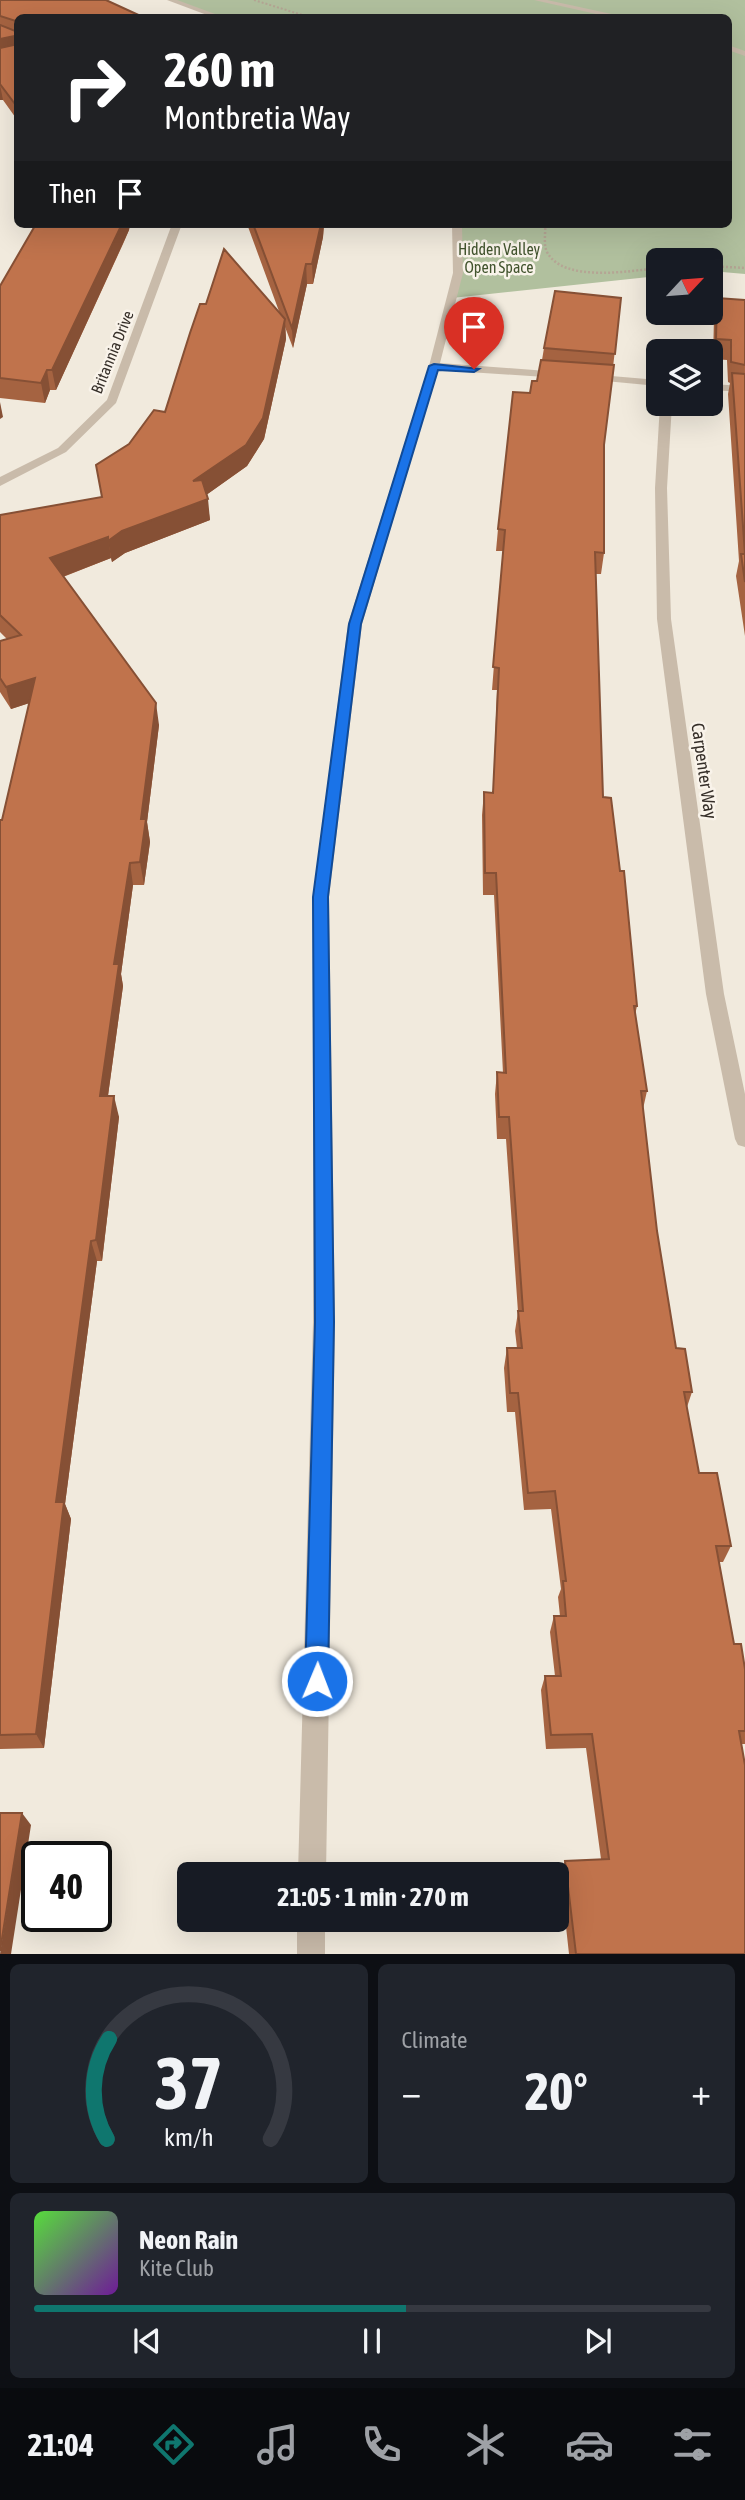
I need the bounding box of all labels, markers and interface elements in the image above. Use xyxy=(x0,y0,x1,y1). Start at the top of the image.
text: 260 m xyxy=(164,41,275,97)
icon: right xyxy=(49,42,140,133)
text: Montbretia Way xyxy=(164,99,351,136)
icon: arrive xyxy=(111,175,149,213)
text: Then xyxy=(49,179,97,209)
park label: Hidden Valley Open Space xyxy=(458,240,540,277)
north arrow xyxy=(646,248,723,326)
map controls xyxy=(646,248,723,416)
pin xyxy=(444,297,504,369)
street label: Britannia Drive xyxy=(87,308,137,396)
icon: arrive xyxy=(455,308,493,346)
button: layers xyxy=(646,339,723,416)
street label: Carpenter Way xyxy=(687,722,722,820)
position arrow xyxy=(280,1644,354,1718)
speed limit sign: 40 xyxy=(21,1841,112,1932)
text: 21:05 · 1 min · 270 m xyxy=(277,1882,469,1912)
text: Climate xyxy=(402,2027,467,2053)
text: 37 xyxy=(155,2042,223,2125)
text: 20° xyxy=(525,2061,588,2121)
text: − xyxy=(402,2070,421,2113)
text: + xyxy=(691,2070,711,2113)
text: km/h xyxy=(164,2123,214,2151)
text: Neon Rain xyxy=(139,2225,238,2255)
text: Kite Club xyxy=(139,2255,214,2281)
icon: previous xyxy=(128,2322,166,2360)
icon: pause xyxy=(353,2322,391,2360)
icon: next xyxy=(579,2322,617,2360)
icon: directions xyxy=(149,2420,198,2469)
icon: music xyxy=(253,2420,302,2469)
icon: phone xyxy=(357,2420,406,2469)
icon: climate xyxy=(461,2420,510,2469)
icon: car xyxy=(565,2420,614,2469)
icon: filters xyxy=(668,2420,717,2469)
text: 21:04 xyxy=(27,2426,94,2463)

